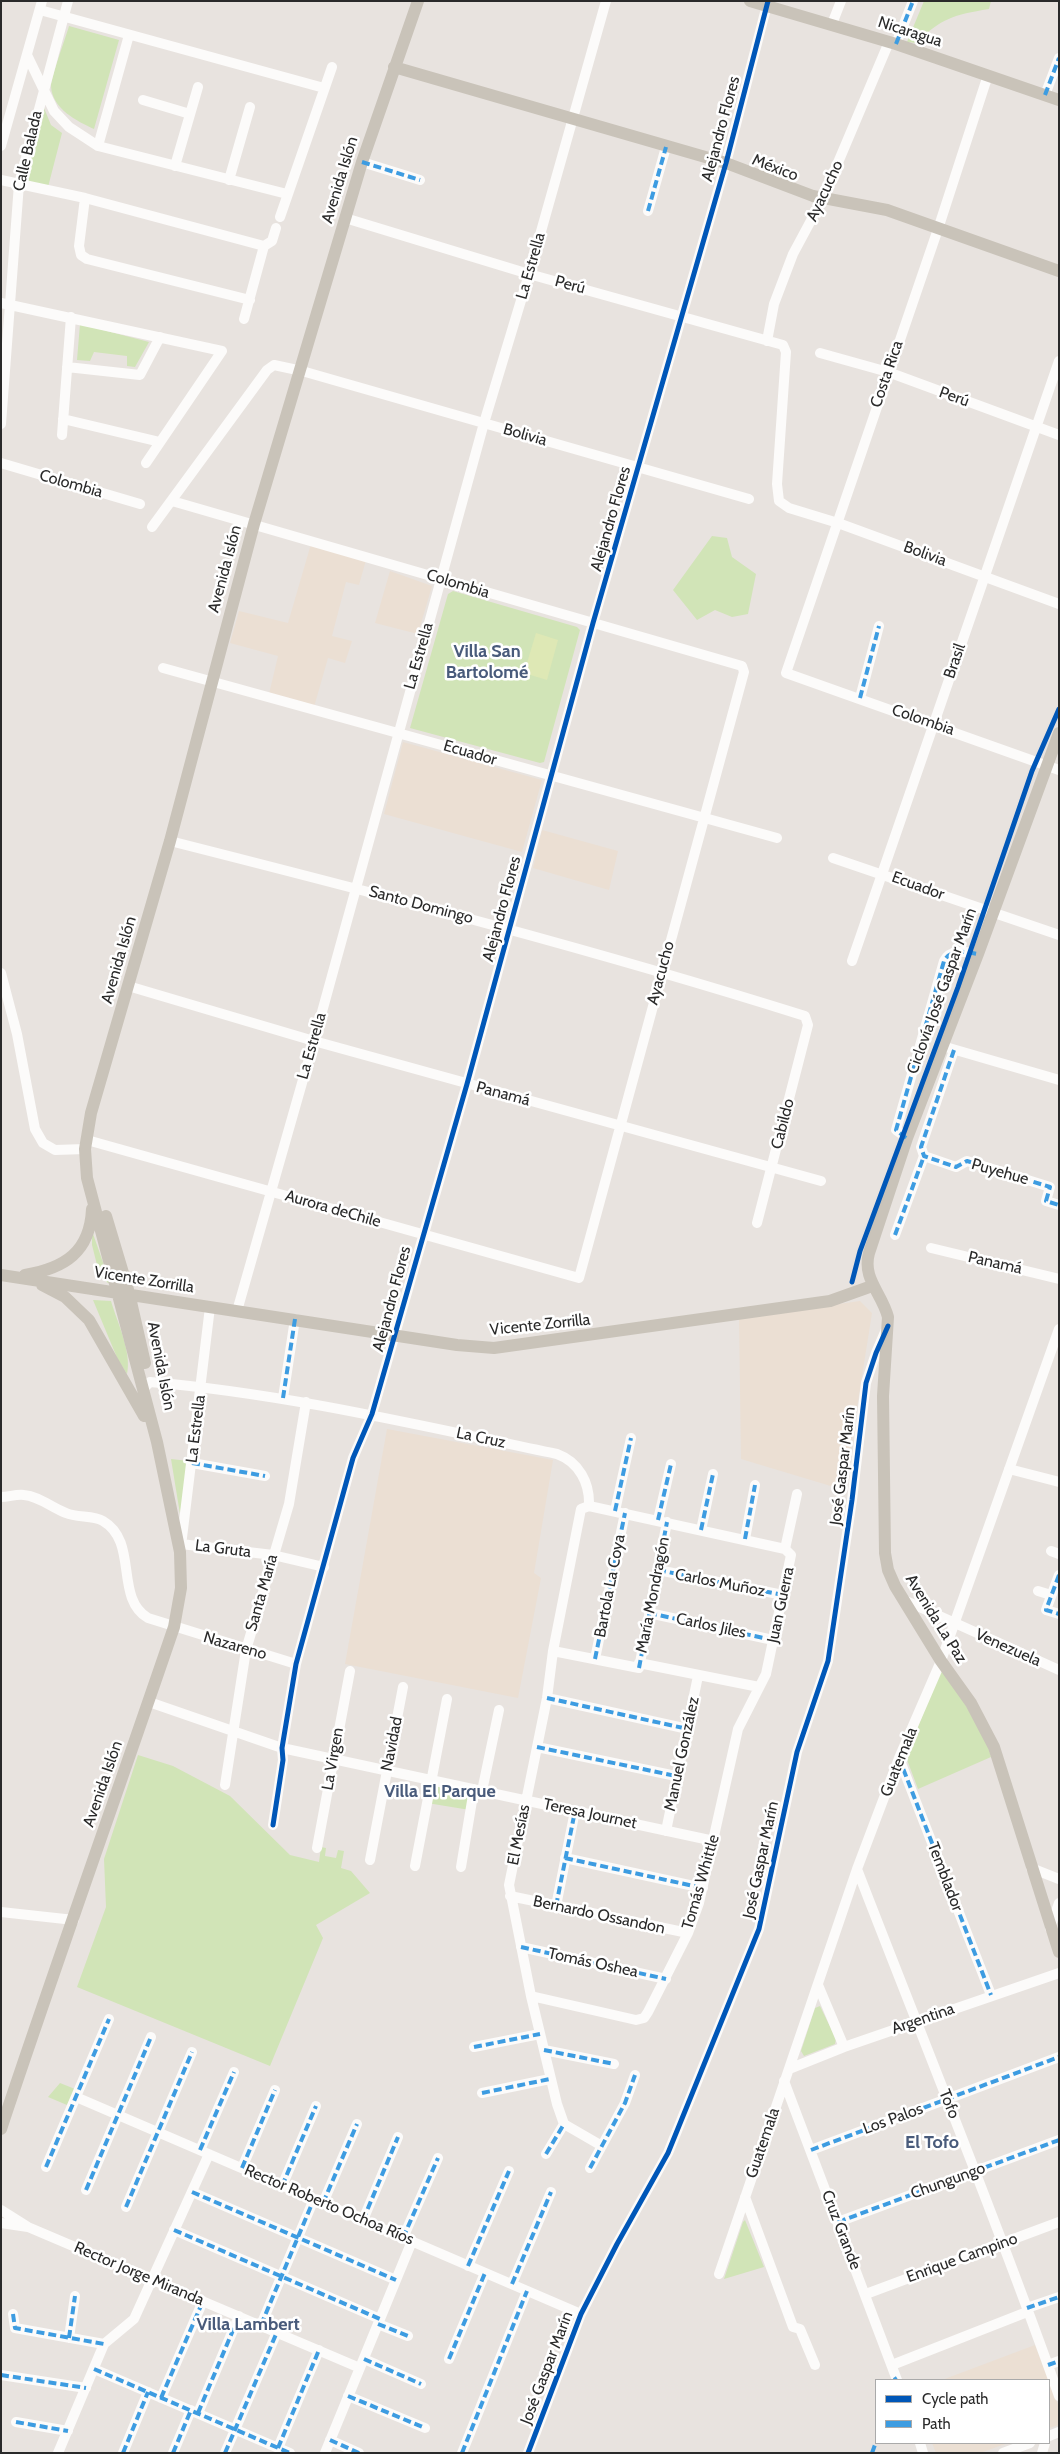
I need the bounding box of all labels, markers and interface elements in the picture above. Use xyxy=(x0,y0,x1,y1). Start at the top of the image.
street label: Nicaragua xyxy=(876,13,944,51)
street label: Alejandro Flores xyxy=(698,74,744,184)
street label: Calle Balada xyxy=(9,109,47,193)
street label: Avenida Islón xyxy=(318,134,362,226)
street label: México xyxy=(749,150,801,186)
street label: Ayacucho xyxy=(803,157,847,225)
street label: La Estrella xyxy=(512,230,550,302)
street label: Perú xyxy=(553,272,587,298)
street label: Costa Rica xyxy=(867,338,907,410)
street label: Perú xyxy=(936,383,972,411)
street label: Bolivia xyxy=(501,420,549,450)
street label: Alejandro Flores xyxy=(587,464,635,574)
street label: Colombia xyxy=(37,466,105,502)
street label: Avenida Islón xyxy=(204,523,246,615)
street label: Bolivia xyxy=(901,537,949,571)
street label: Colombia xyxy=(424,565,492,603)
street label: La Estrella xyxy=(400,620,438,692)
district label: Villa San Bartolomé xyxy=(446,641,528,684)
street label: Brasil xyxy=(940,641,970,681)
street label: Colombia xyxy=(889,700,957,740)
street label: Ecuador xyxy=(441,736,499,770)
street label: Alejandro Flores xyxy=(479,854,525,964)
street label: Ecuador xyxy=(889,868,947,904)
street label: Santo Domingo xyxy=(367,882,475,928)
street label: Ciclovía José Gaspar Marín xyxy=(903,905,981,1077)
street label: Avenida Islón xyxy=(97,914,141,1006)
street label: Ayacucho xyxy=(643,939,679,1007)
street label: La Estrella xyxy=(293,1010,331,1082)
street label: Panamá xyxy=(474,1078,532,1110)
street label: Cabildo xyxy=(767,1097,799,1151)
street label: Puyehue xyxy=(969,1155,1031,1189)
street label: Aurora deChile xyxy=(283,1186,383,1232)
street label: Alejandro Flores xyxy=(369,1244,415,1354)
street label: Panamá xyxy=(966,1247,1024,1279)
street label: Vicente Zorrilla xyxy=(93,1263,195,1297)
street label: Vicente Zorrilla xyxy=(489,1310,591,1340)
street label: Avenida Islón xyxy=(143,1320,179,1412)
street label: La Estrella xyxy=(182,1394,210,1464)
street label: José Gaspar Marín xyxy=(826,1406,860,1526)
street label: La Cruz xyxy=(455,1423,507,1453)
street label: Bartola La Coya xyxy=(591,1533,629,1639)
street label: María Mondragón xyxy=(632,1535,674,1655)
street label: La Gruta xyxy=(194,1536,252,1562)
street label: Santa María xyxy=(242,1552,282,1634)
street label: Carlos Muñoz xyxy=(673,1565,767,1601)
street label: Juan Guerra xyxy=(764,1565,798,1645)
street label: Avenida La Paz xyxy=(901,1571,971,1667)
street label: Carlos Jiles xyxy=(674,1609,748,1643)
street label: Venezuela xyxy=(972,1625,1044,1671)
street label: Nazareno xyxy=(201,1628,269,1664)
street label: Manuel González xyxy=(660,1695,704,1813)
street label: Navidad xyxy=(377,1715,407,1773)
street label: Guatemala xyxy=(876,1724,922,1800)
street label: La Virgen xyxy=(318,1726,348,1792)
street label: Avenida Islón xyxy=(79,1738,127,1830)
district label: Villa El Parque xyxy=(384,1781,496,1803)
street label: Teresa Journet xyxy=(542,1795,638,1833)
street label: José Gaspar Marín xyxy=(739,1800,783,1920)
street label: El Mesías xyxy=(504,1803,534,1867)
street label: Tomás Whittle xyxy=(678,1832,724,1932)
street label: Temblador xyxy=(923,1840,967,1914)
street label: Bernardo Ossandon xyxy=(531,1892,667,1938)
street label: Tomás Oshea xyxy=(546,1944,640,1982)
street label: Argentina xyxy=(889,1999,957,2039)
street label: Tofo xyxy=(934,2087,964,2121)
street label: Los Palos xyxy=(860,2099,926,2139)
street label: Guatemala xyxy=(742,2105,784,2181)
district label: El Tofo xyxy=(905,2132,959,2154)
street label: Chungungo xyxy=(908,2159,988,2203)
street label: Rector Roberto Ochoa Ríos xyxy=(241,2161,417,2249)
street label: Cruz Grande xyxy=(817,2188,865,2272)
street label: Enrique Campino xyxy=(904,2229,1020,2287)
street label: Rector Jorge Miranda xyxy=(71,2238,207,2310)
street label: José Gaspar Marín xyxy=(517,2309,577,2427)
district label: Villa Lambert xyxy=(196,2314,300,2336)
legend xyxy=(875,2379,1050,2444)
text: Cycle path xyxy=(922,2390,988,2408)
text: Path xyxy=(922,2415,951,2433)

